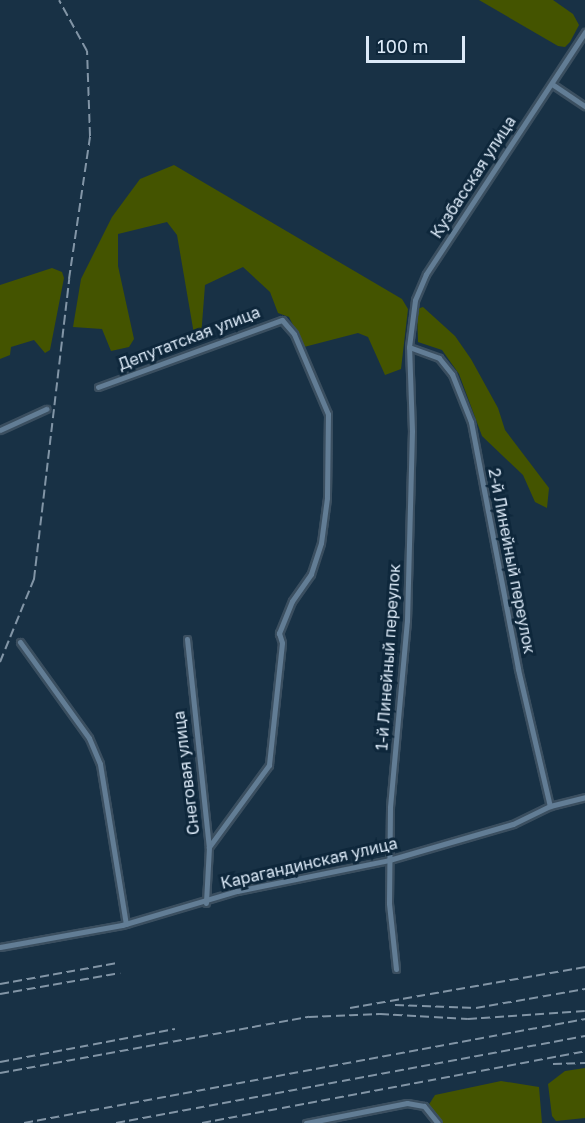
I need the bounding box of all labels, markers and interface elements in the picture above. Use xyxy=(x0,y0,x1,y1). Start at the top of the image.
scale bar xyxy=(369,24,468,62)
text: 100 m xyxy=(377,35,428,57)
street label: Кузбасская улица xyxy=(426,112,520,242)
street label: Депутатская улица xyxy=(115,302,263,374)
street label: 2-й Линейный переулок xyxy=(485,467,539,655)
street label: 1-й Линейный переулок xyxy=(372,563,404,751)
street label: Снеговая улица xyxy=(169,710,203,836)
street label: Карагандинская улица xyxy=(219,833,399,893)

